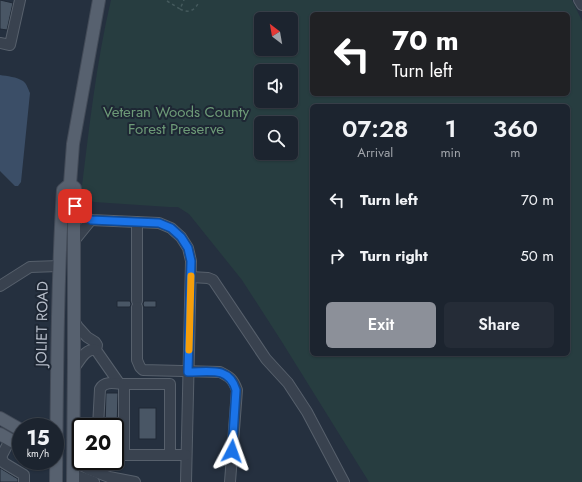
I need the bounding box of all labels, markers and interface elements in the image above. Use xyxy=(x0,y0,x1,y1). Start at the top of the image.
north arrow xyxy=(254,12,298,56)
map controls xyxy=(254,12,298,160)
text: 70 m xyxy=(392,20,459,61)
icon: left xyxy=(326,28,378,80)
text: Turn left xyxy=(392,58,452,84)
button: sound xyxy=(254,64,298,108)
park label: Veteran Woods County Forest Preserve xyxy=(103,101,249,140)
text: 07:28 xyxy=(342,111,408,146)
text: 1 xyxy=(445,111,457,146)
text: 360 xyxy=(493,111,538,146)
button: search xyxy=(254,116,298,160)
text: Arrival xyxy=(357,143,393,162)
text: min xyxy=(440,143,461,162)
text: m xyxy=(510,143,520,162)
pin xyxy=(58,189,92,223)
icon: left xyxy=(326,189,348,211)
text: Turn left xyxy=(360,189,418,211)
text: 70 m xyxy=(521,189,554,211)
icon: arrive xyxy=(64,195,86,217)
icon: right xyxy=(326,245,348,267)
text: Turn right xyxy=(360,245,428,267)
text: 50 m xyxy=(520,245,554,267)
street label: JOLIET ROAD xyxy=(30,281,54,369)
button: Exit xyxy=(326,302,436,348)
button: Share xyxy=(444,302,554,348)
speed limit sign: 20 xyxy=(72,418,124,470)
text: 15 xyxy=(26,424,50,453)
position arrow xyxy=(211,430,253,472)
text: km/h xyxy=(27,446,49,461)

